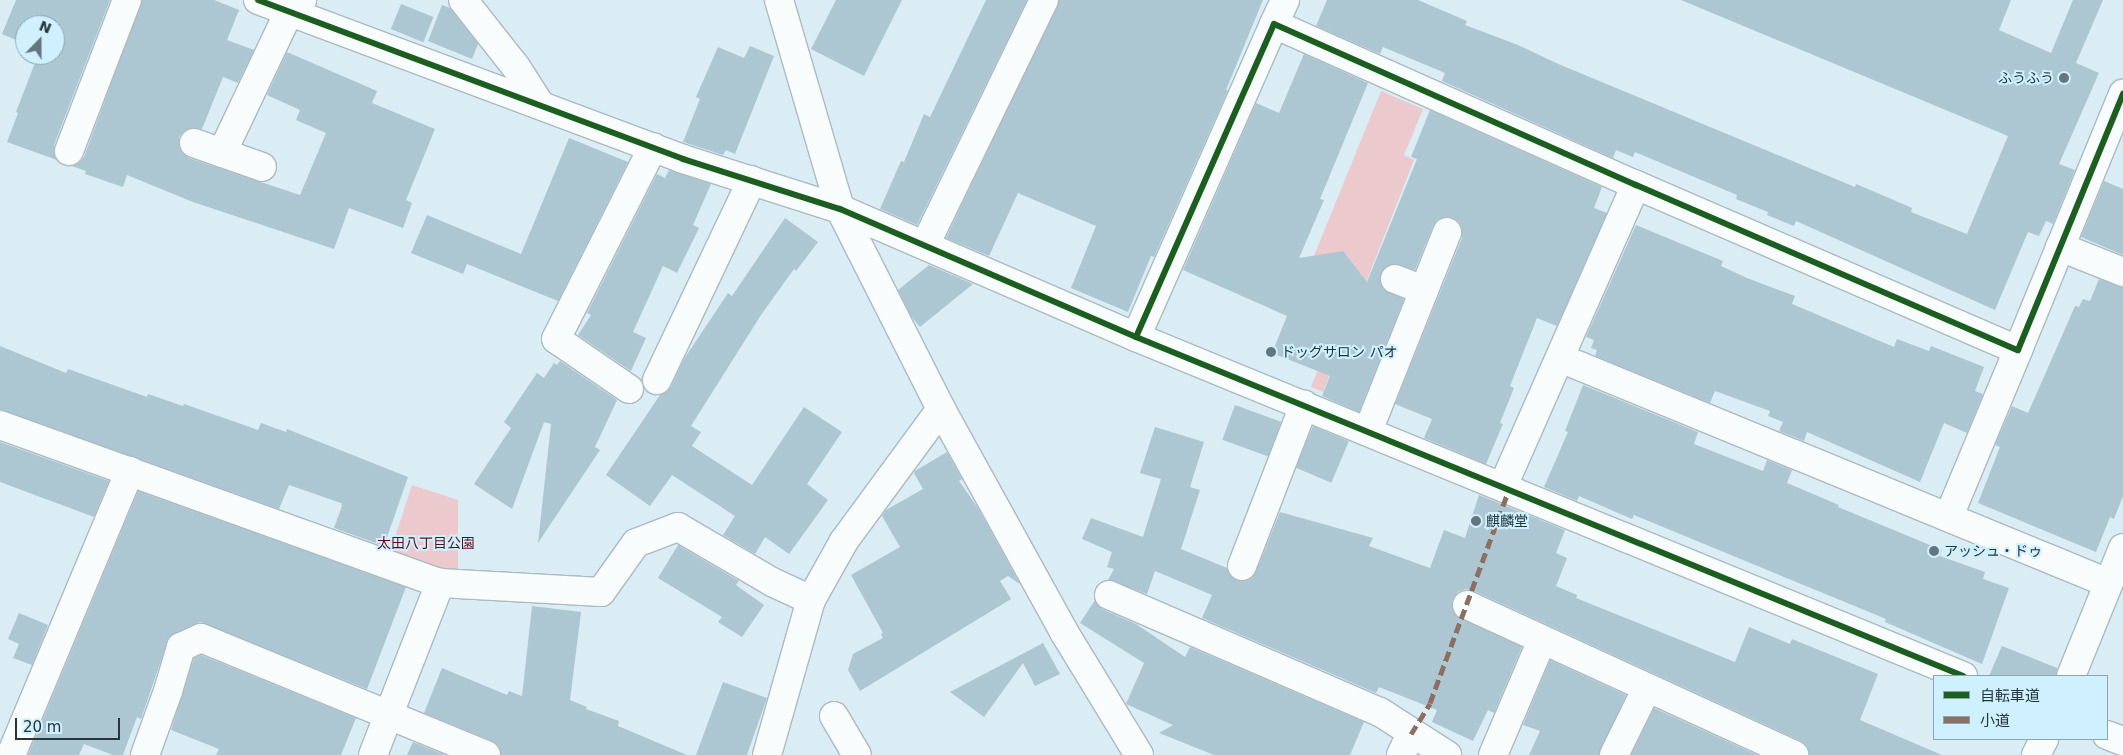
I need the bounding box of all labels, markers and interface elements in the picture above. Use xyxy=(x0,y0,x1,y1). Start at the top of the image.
north arrow xyxy=(15,15,65,65)
text: N xyxy=(37,17,54,37)
place label: ふうふう xyxy=(1998,70,2054,86)
marker: ふうふう xyxy=(2058,72,2070,84)
place label: ドッグサロン パオ xyxy=(1281,344,1397,360)
marker: ドッグサロン パオ xyxy=(1265,346,1277,358)
place label: 麒麟堂 xyxy=(1486,513,1528,529)
marker: 麒麟堂 xyxy=(1470,515,1482,527)
park label: 太田八丁目公園 xyxy=(377,535,475,551)
place label: アッシュ・ドゥ xyxy=(1944,543,2042,559)
marker: アッシュ・ドゥ xyxy=(1928,545,1940,557)
legend xyxy=(1933,675,2108,740)
text: 自転車道 xyxy=(1980,687,2040,705)
scale bar xyxy=(18,708,122,740)
text: 小道 xyxy=(1980,712,2010,730)
text: 20 m xyxy=(23,718,61,736)

